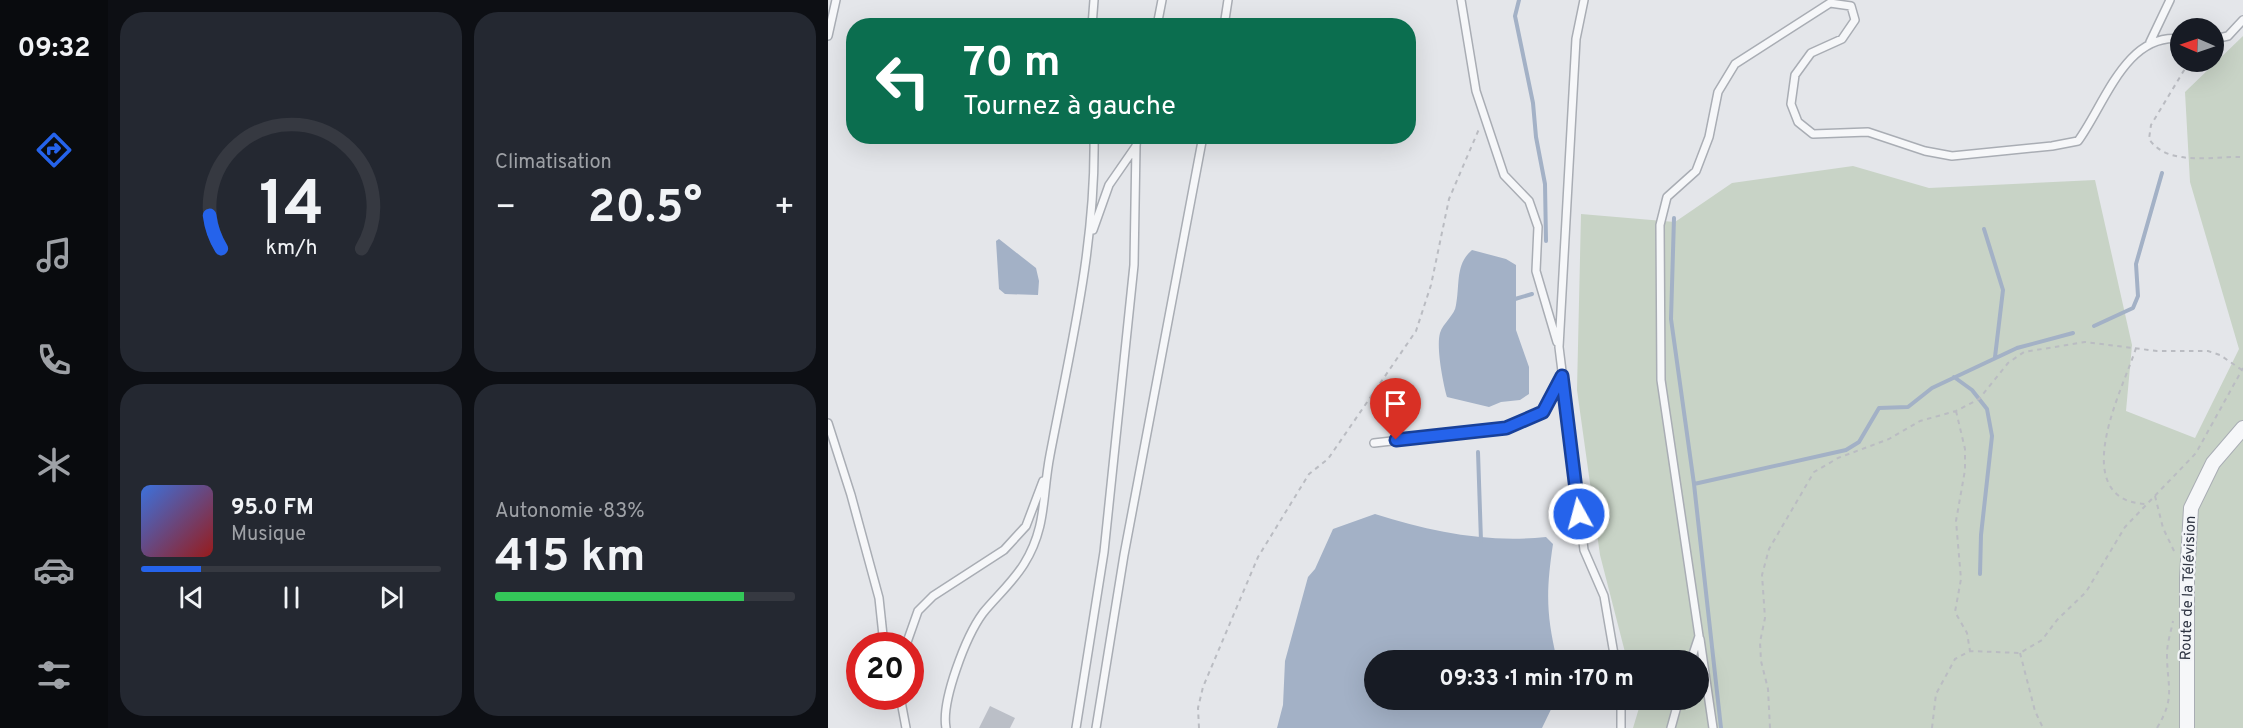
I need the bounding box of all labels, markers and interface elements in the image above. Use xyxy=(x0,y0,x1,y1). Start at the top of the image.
north arrow xyxy=(2170,18,2224,72)
map controls xyxy=(2170,18,2224,72)
text: 09:32 xyxy=(17,32,91,66)
text: 70 m xyxy=(963,38,1061,91)
icon: left xyxy=(864,42,942,120)
text: Tournez à gauche xyxy=(963,90,1176,124)
icon: directions xyxy=(33,129,75,171)
text: Climatisation xyxy=(495,150,612,176)
text: 14 xyxy=(258,168,324,247)
text: 20.5° xyxy=(588,181,702,238)
text: − xyxy=(495,188,516,230)
text: + xyxy=(774,188,795,230)
icon: music xyxy=(33,234,75,276)
text: km/h xyxy=(265,235,317,262)
icon: phone xyxy=(33,339,75,381)
pin xyxy=(1370,378,1421,440)
icon: arrive xyxy=(1379,387,1412,420)
icon: climate xyxy=(33,444,75,486)
position arrow xyxy=(1547,482,1611,546)
text: 95.0 FM xyxy=(231,495,314,522)
text: Autonomie · 83% xyxy=(495,499,645,525)
street label: Route de la Télévision xyxy=(2177,515,2201,661)
text: Musique xyxy=(231,522,306,548)
text: 415 km xyxy=(495,530,645,587)
icon: car xyxy=(33,549,75,591)
icon: previous xyxy=(175,581,208,614)
icon: pause xyxy=(275,581,308,614)
icon: next xyxy=(375,581,408,614)
speed limit sign: 20 xyxy=(846,632,924,710)
icon: filters xyxy=(33,654,75,696)
text: 09:33 · 1 min · 170 m xyxy=(1439,666,1634,693)

